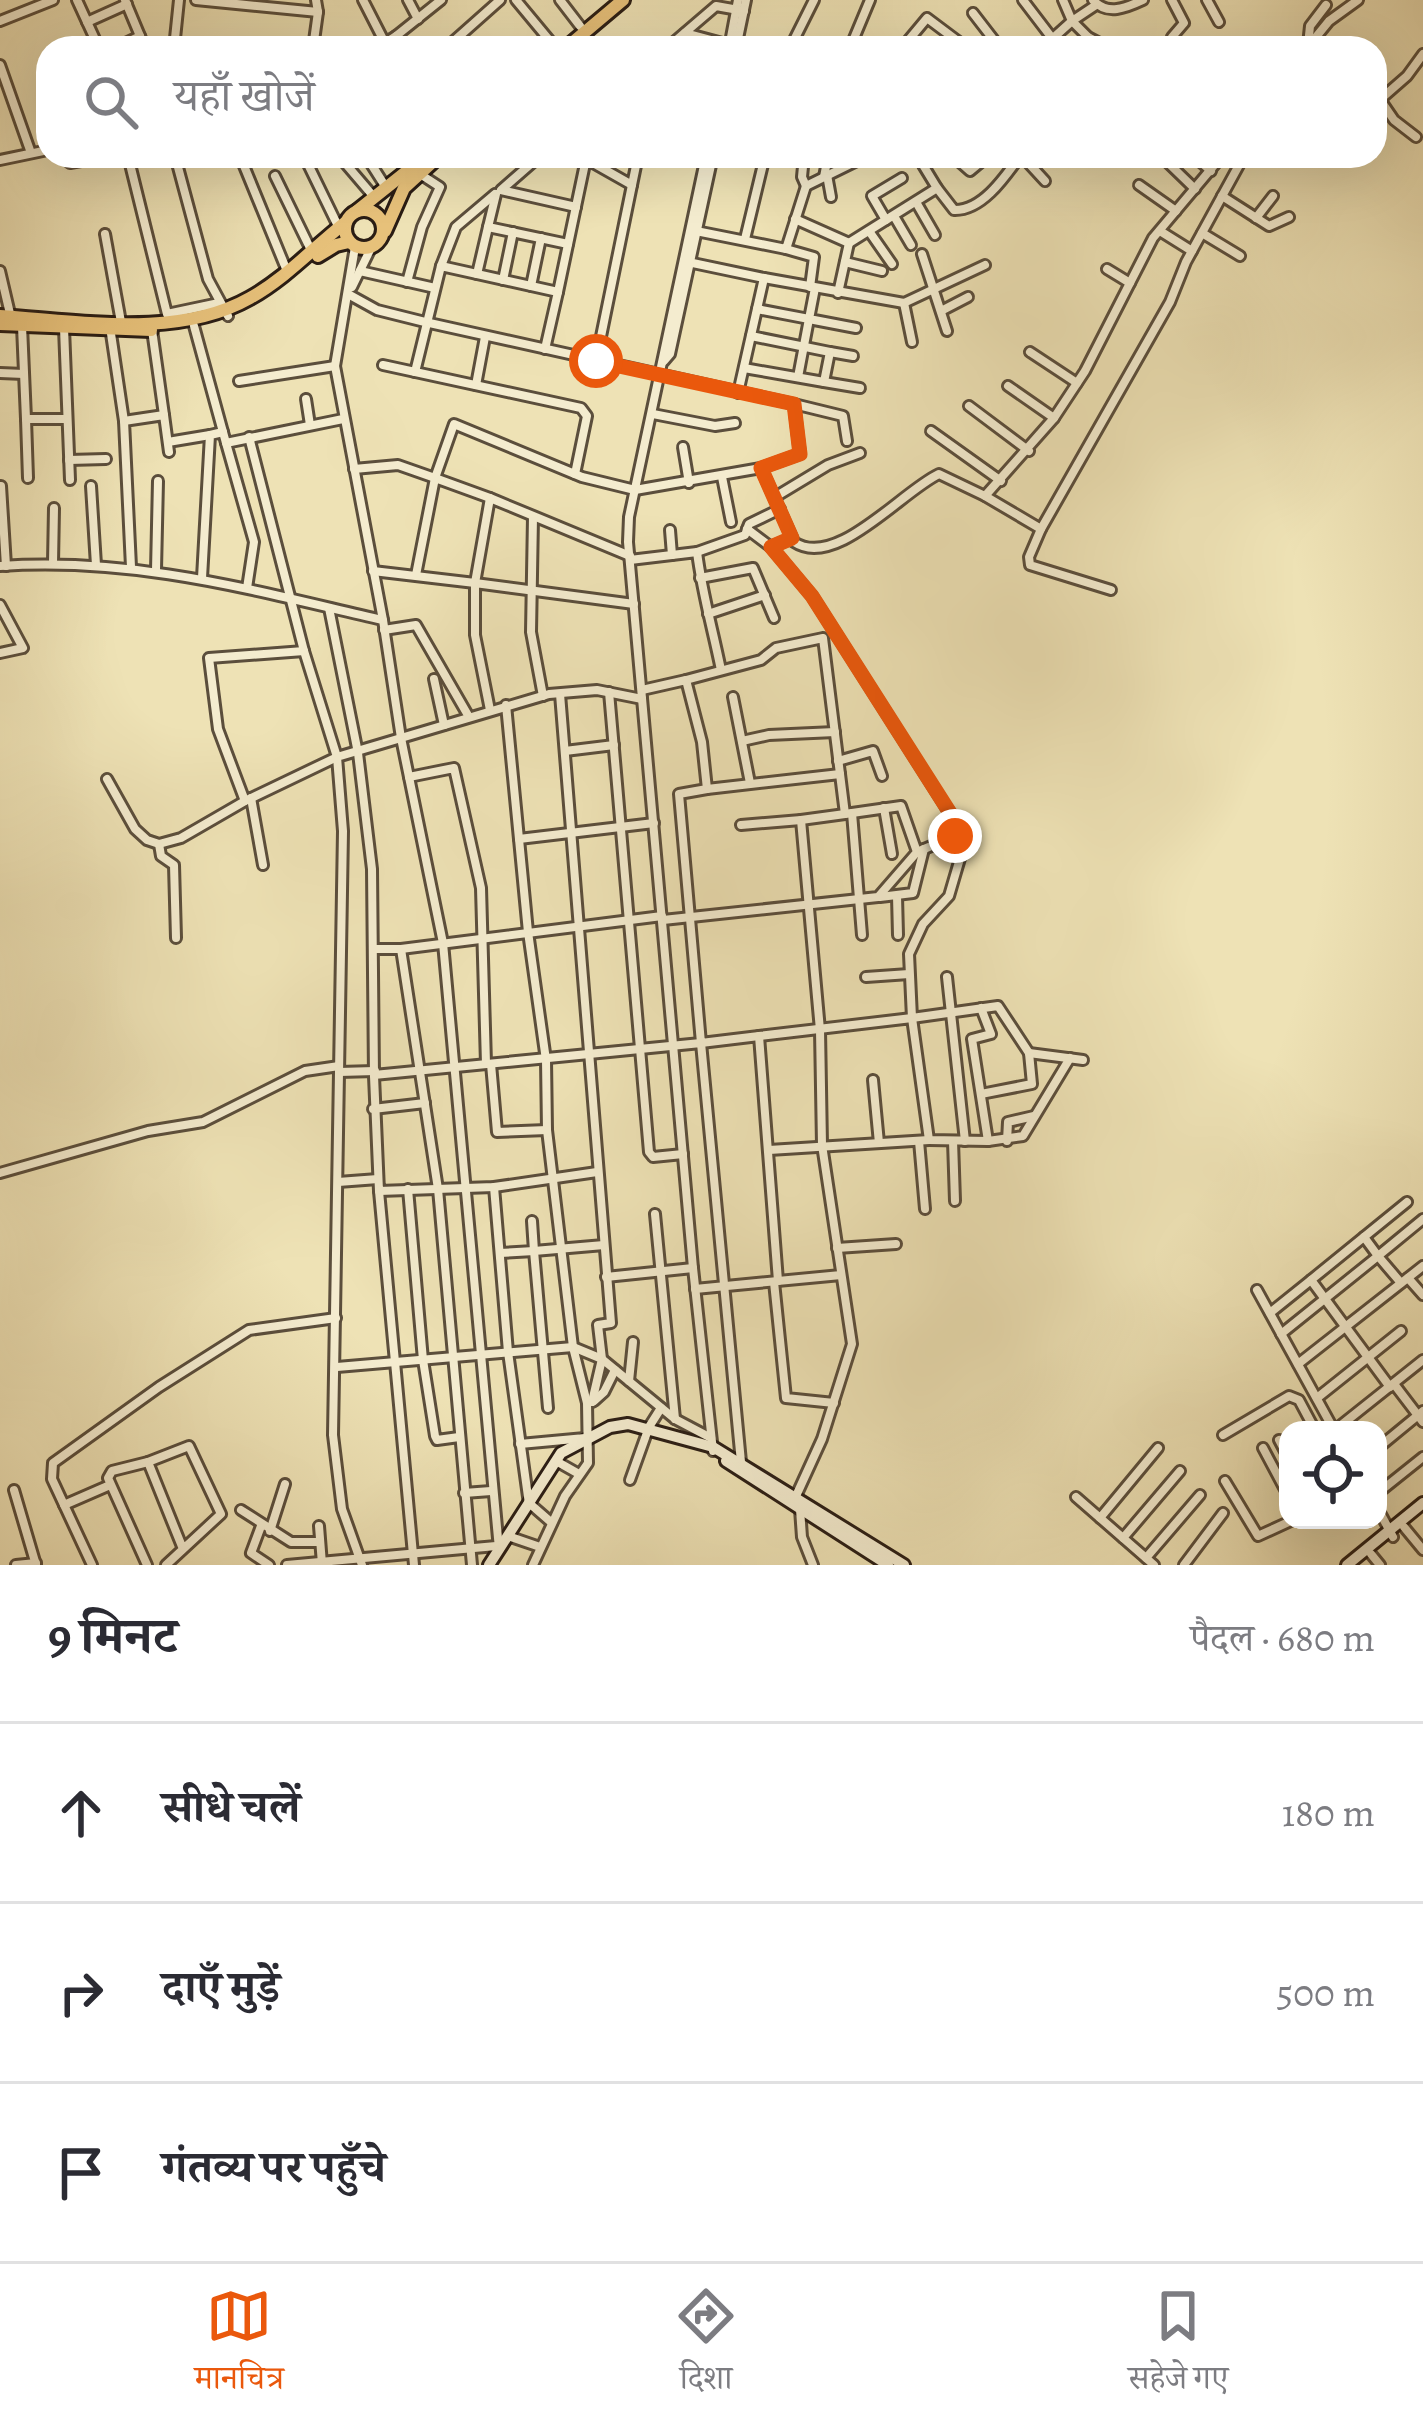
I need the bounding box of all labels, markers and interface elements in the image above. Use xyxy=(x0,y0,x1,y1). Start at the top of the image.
search box xyxy=(36,36,1387,168)
text: यहाँ खोजें xyxy=(174,65,315,127)
icon: search xyxy=(78,69,144,135)
route start xyxy=(569,334,623,388)
route end xyxy=(928,809,982,863)
map controls xyxy=(1279,1421,1387,1529)
button: locate xyxy=(1279,1421,1387,1529)
text: 9 मिनट xyxy=(48,1601,177,1671)
text: पैदल · 680 m xyxy=(1190,1611,1375,1664)
text: सीधे चलें xyxy=(162,1776,300,1838)
icon: ahead xyxy=(48,1780,114,1846)
text: 180 m xyxy=(1282,1786,1375,1839)
text: दाएँ मुड़ें xyxy=(162,1956,280,2018)
icon: right xyxy=(48,1960,114,2026)
text: 500 m xyxy=(1276,1966,1375,2019)
text: गंतव्य पर पहुँचे xyxy=(162,2136,386,2198)
icon: arrive xyxy=(48,2140,114,2206)
tab: मानचित्र xyxy=(195,2283,284,2410)
tab: दिशा xyxy=(673,2283,739,2410)
tab: सहेजे गए xyxy=(1128,2283,1228,2410)

